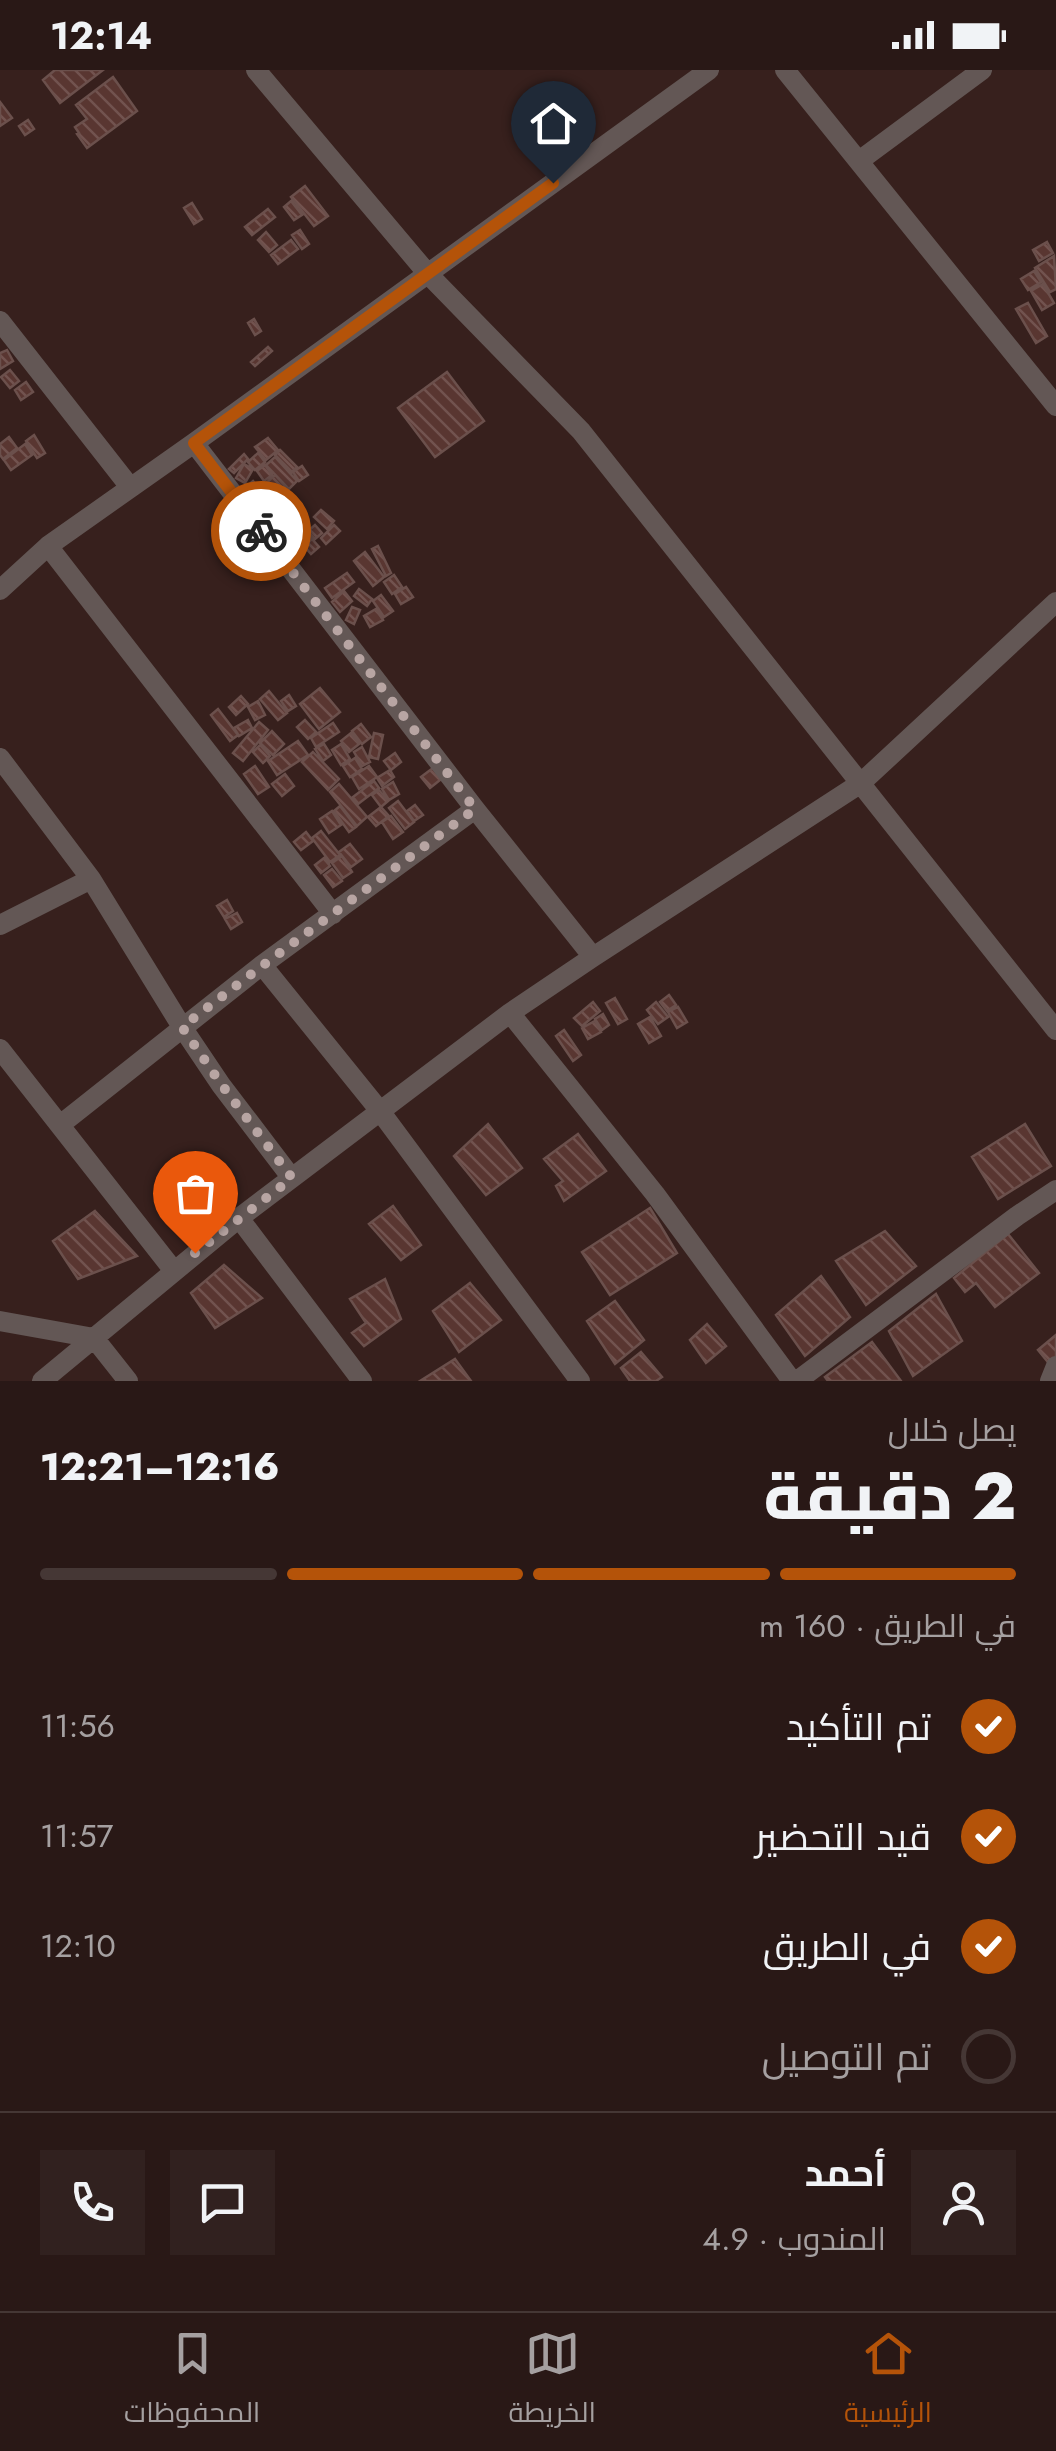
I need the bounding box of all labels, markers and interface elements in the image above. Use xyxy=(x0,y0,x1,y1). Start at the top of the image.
text: 12:14 xyxy=(50,8,152,63)
pin xyxy=(511,81,596,184)
icon: home xyxy=(526,96,581,151)
courier xyxy=(211,481,311,581)
icon: bike xyxy=(234,504,289,559)
pin xyxy=(153,1151,238,1254)
icon: bag xyxy=(168,1166,223,1221)
text: يصل خلال xyxy=(888,1407,1016,1453)
text: 12:16–12:21 xyxy=(40,1439,280,1494)
text: 2 دقيقة xyxy=(763,1449,1016,1543)
text: في الطريق · 160 m xyxy=(759,1603,1016,1649)
text: تم التأكيد xyxy=(786,1699,931,1754)
icon: check xyxy=(961,1699,1016,1754)
text: 11:56 xyxy=(40,1703,115,1749)
text: قيد التحضير xyxy=(755,1809,931,1864)
icon: check xyxy=(961,1809,1016,1864)
text: 11:57 xyxy=(40,1813,113,1859)
text: في الطريق xyxy=(763,1919,931,1974)
icon: check xyxy=(961,1919,1016,1974)
text: 12:10 xyxy=(40,1923,116,1969)
text: تم التوصيل xyxy=(762,2029,931,2084)
text: أحمد xyxy=(805,2145,886,2200)
button: phone xyxy=(40,2150,145,2255)
button: chat xyxy=(170,2150,275,2255)
button: person xyxy=(911,2150,1016,2255)
text: المندوب · 4.9 xyxy=(702,2216,886,2262)
tab: المحفوظات xyxy=(124,2326,260,2438)
tab: الخريطة xyxy=(509,2326,596,2438)
tab: الرئيسية xyxy=(844,2326,932,2438)

